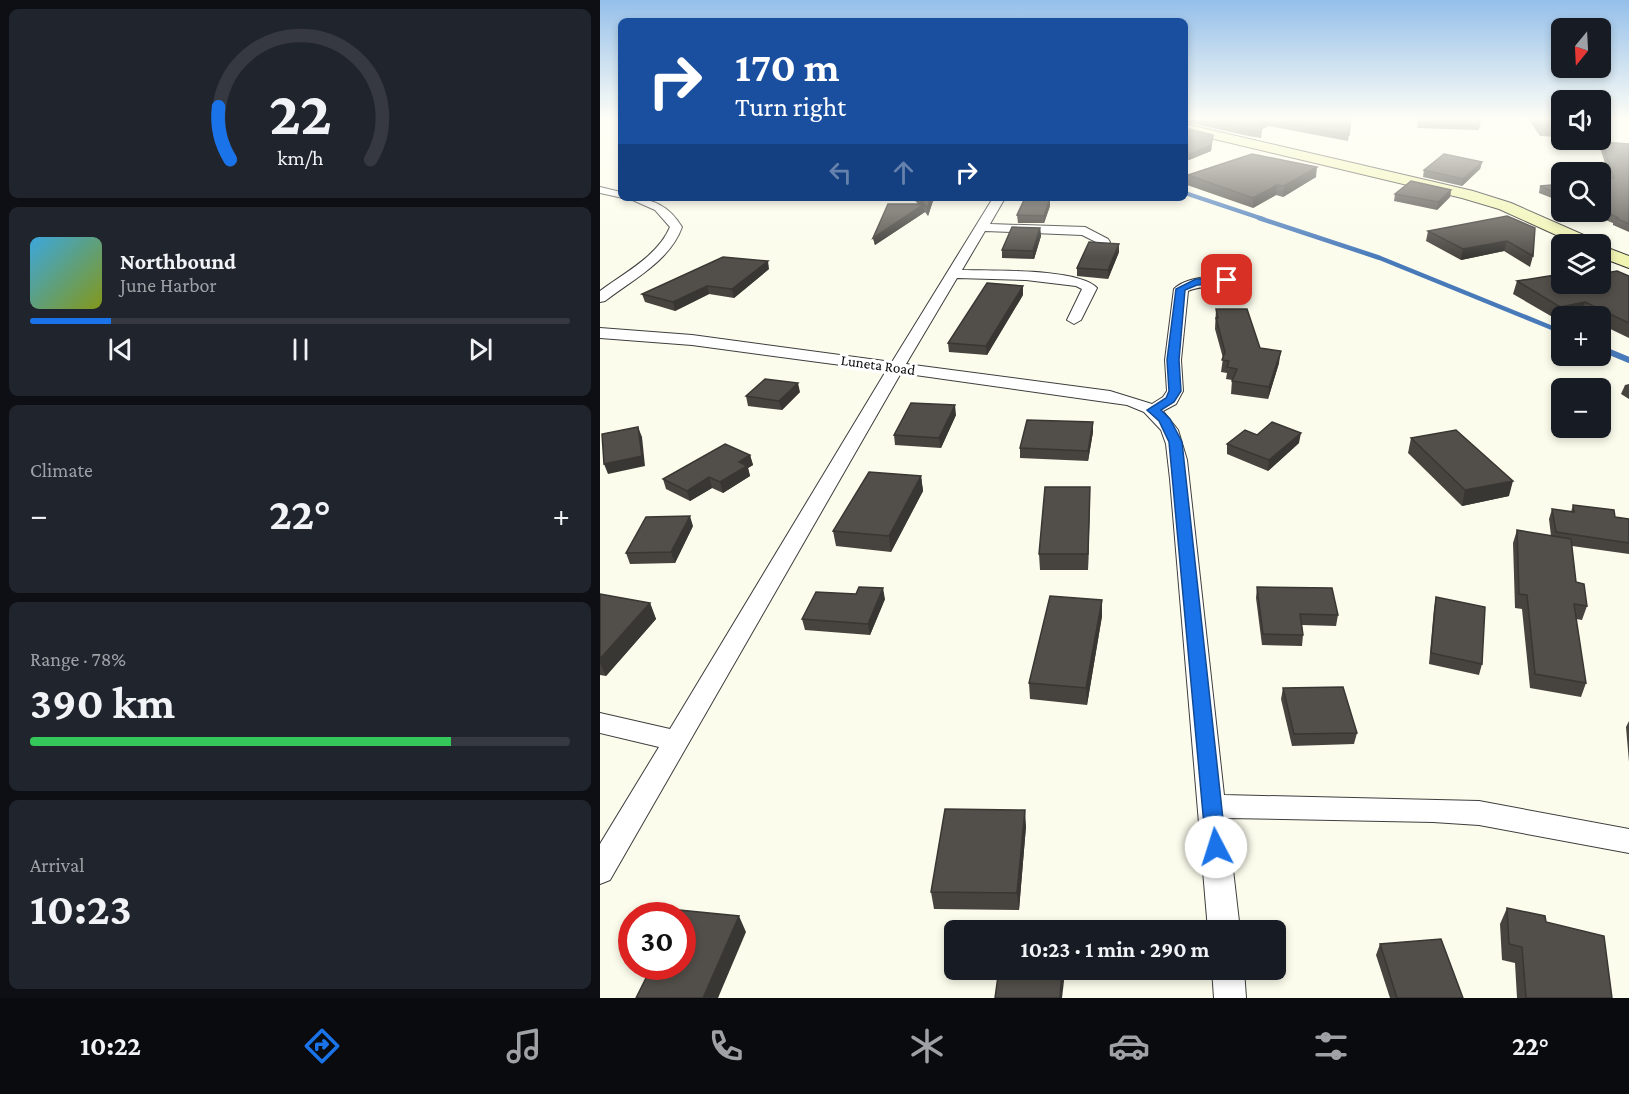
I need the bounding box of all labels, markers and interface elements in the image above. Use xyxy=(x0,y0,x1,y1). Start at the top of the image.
north arrow xyxy=(1551,18,1611,78)
map controls xyxy=(1551,18,1611,438)
icon: right xyxy=(636,42,714,120)
text: 170 m xyxy=(735,43,840,90)
text: 22 xyxy=(269,79,331,148)
button: sound xyxy=(1551,90,1611,150)
text: Turn right xyxy=(735,92,846,122)
text: km/h xyxy=(277,147,324,171)
icon: left xyxy=(824,156,857,189)
icon: ahead xyxy=(887,156,920,189)
icon: right xyxy=(950,156,983,189)
button: search xyxy=(1551,162,1611,222)
button: layers xyxy=(1551,234,1611,294)
text: Northbound xyxy=(120,249,236,274)
pin xyxy=(1201,254,1252,305)
icon: arrive xyxy=(1210,263,1243,296)
text: June Harbor xyxy=(120,274,217,296)
button: + xyxy=(1551,306,1611,366)
icon: previous xyxy=(104,333,137,366)
icon: pause xyxy=(284,333,317,366)
icon: next xyxy=(464,333,497,366)
street label: Luneta Road xyxy=(840,352,916,378)
button: − xyxy=(1551,378,1611,438)
text: Climate xyxy=(30,459,93,481)
text: 22° xyxy=(269,489,331,539)
text: − xyxy=(30,496,47,533)
text: + xyxy=(553,496,570,533)
text: Range · 78% xyxy=(30,648,126,670)
text: 390 km xyxy=(30,678,175,728)
position arrow xyxy=(1184,815,1248,879)
text: Arrival xyxy=(30,854,84,876)
text: 10:23 xyxy=(30,884,132,934)
speed limit sign: 30 xyxy=(618,902,696,980)
text: 10:23 · 1 min · 290 m xyxy=(1021,937,1209,962)
icon: directions xyxy=(301,1025,343,1067)
icon: music xyxy=(503,1025,545,1067)
icon: phone xyxy=(705,1025,747,1067)
icon: climate xyxy=(906,1025,948,1067)
icon: car xyxy=(1108,1025,1150,1067)
icon: filters xyxy=(1310,1025,1352,1067)
text: 10:22 xyxy=(80,1031,141,1061)
text: 22° xyxy=(1512,1031,1549,1061)

